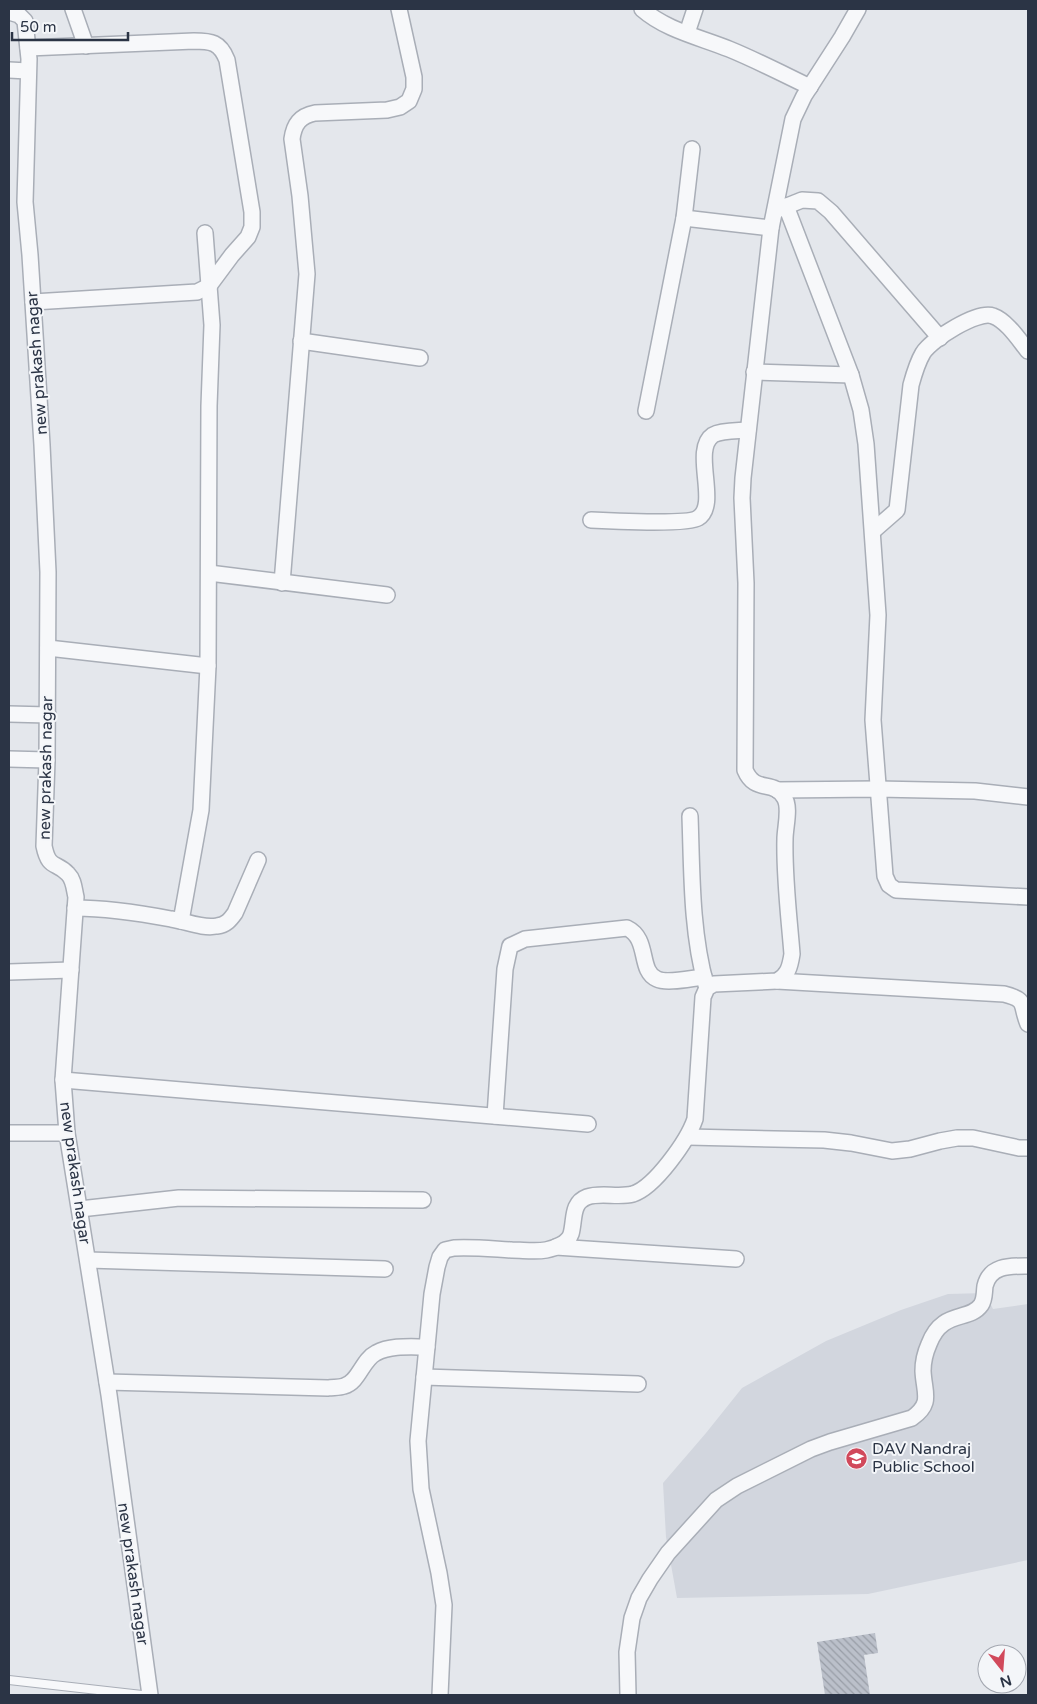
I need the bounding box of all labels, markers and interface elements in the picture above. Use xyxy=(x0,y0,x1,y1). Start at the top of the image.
scale bar xyxy=(12,10,129,42)
text: 50 m xyxy=(20,18,57,36)
street label: new prakash nagar xyxy=(22,290,52,435)
street label: new prakash nagar xyxy=(35,695,57,840)
street label: new prakash nagar xyxy=(55,1100,95,1246)
place label: DAV Nandraj Public School xyxy=(872,1439,975,1477)
school or university icon: DAV Nandraj Public School xyxy=(844,1446,868,1470)
street label: new prakash nagar xyxy=(113,1501,153,1647)
north arrow xyxy=(977,1644,1027,1694)
text: N xyxy=(998,1671,1014,1691)

